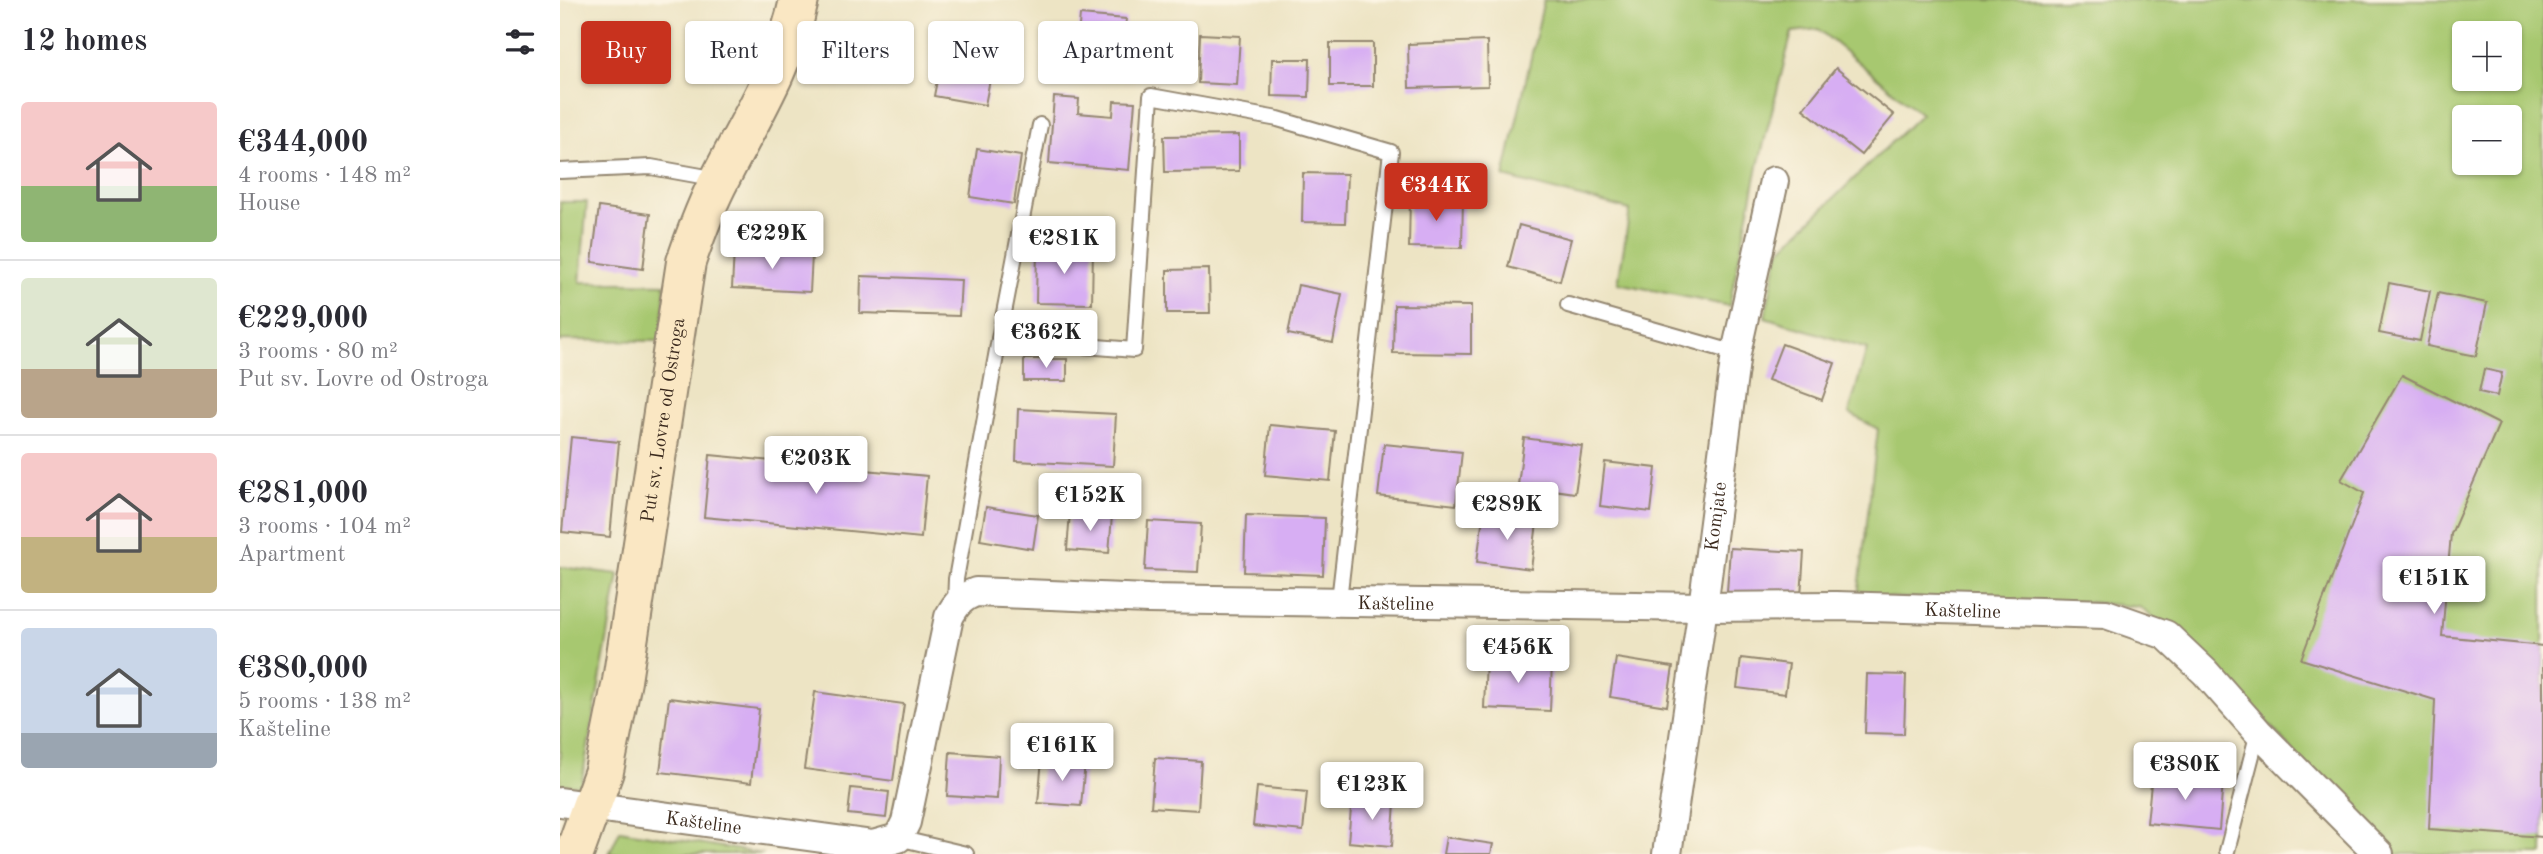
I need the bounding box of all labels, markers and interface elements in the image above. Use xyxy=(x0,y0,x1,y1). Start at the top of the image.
chip: Buy xyxy=(581,21,671,84)
chip: Rent xyxy=(685,21,783,84)
chip: Filters xyxy=(797,21,914,84)
chip: New xyxy=(928,21,1024,84)
chip: Apartment xyxy=(1038,21,1198,84)
map controls xyxy=(2452,21,2522,175)
button: + xyxy=(2452,21,2522,91)
icon: filters xyxy=(501,23,539,61)
text: 12 homes xyxy=(21,27,147,57)
button: − xyxy=(2452,105,2522,175)
text: €344,000 xyxy=(238,128,368,158)
icon: home xyxy=(77,130,161,214)
text: 4 rooms · 148 m² xyxy=(238,164,411,187)
pin: €344K xyxy=(1387,164,1485,223)
text: €344K xyxy=(1400,174,1472,197)
text: House xyxy=(238,192,300,215)
pin: €229K xyxy=(723,212,821,271)
pin: €281K xyxy=(1015,216,1113,276)
text: €229K xyxy=(736,222,808,245)
text: €281K xyxy=(1028,227,1100,250)
text: €229,000 xyxy=(238,304,368,334)
icon: home xyxy=(77,306,161,390)
pin: €362K xyxy=(997,310,1095,370)
street label: Put sv. Lovre od Ostroga xyxy=(639,316,689,524)
text: €362K xyxy=(1010,321,1082,344)
text: 3 rooms · 80 m² xyxy=(238,340,398,363)
text: Put sv. Lovre od Ostroga xyxy=(238,368,489,391)
pin: €203K xyxy=(767,436,865,496)
text: €203K xyxy=(780,447,852,470)
pin: €152K xyxy=(1041,474,1139,533)
text: €281,000 xyxy=(238,479,368,509)
icon: home xyxy=(77,481,161,565)
street label: Komjate xyxy=(1703,481,1731,553)
pin: €289K xyxy=(1458,482,1556,542)
text: €152K xyxy=(1054,484,1126,507)
text: €289K xyxy=(1471,493,1543,516)
text: 3 rooms · 104 m² xyxy=(238,515,411,538)
text: Apartment xyxy=(238,543,346,566)
pin: €151K xyxy=(2385,556,2483,616)
text: €151K xyxy=(2398,567,2470,590)
street label: Kašteline xyxy=(1357,595,1434,615)
street label: Kašteline xyxy=(1924,602,2001,623)
pin: €456K xyxy=(1469,626,1567,685)
text: €456K xyxy=(1482,636,1554,659)
text: €380,000 xyxy=(238,654,368,684)
icon: home xyxy=(77,656,161,740)
text: 5 rooms · 138 m² xyxy=(238,690,411,713)
text: Kašteline xyxy=(238,718,331,741)
pin: €161K xyxy=(1013,724,1111,783)
text: €161K xyxy=(1026,734,1098,757)
pin: €380K xyxy=(2136,742,2234,802)
text: €380K xyxy=(2149,753,2221,776)
pin: €123K xyxy=(1323,762,1421,822)
text: €123K xyxy=(1336,773,1408,796)
street label: Kašteline xyxy=(664,810,743,839)

